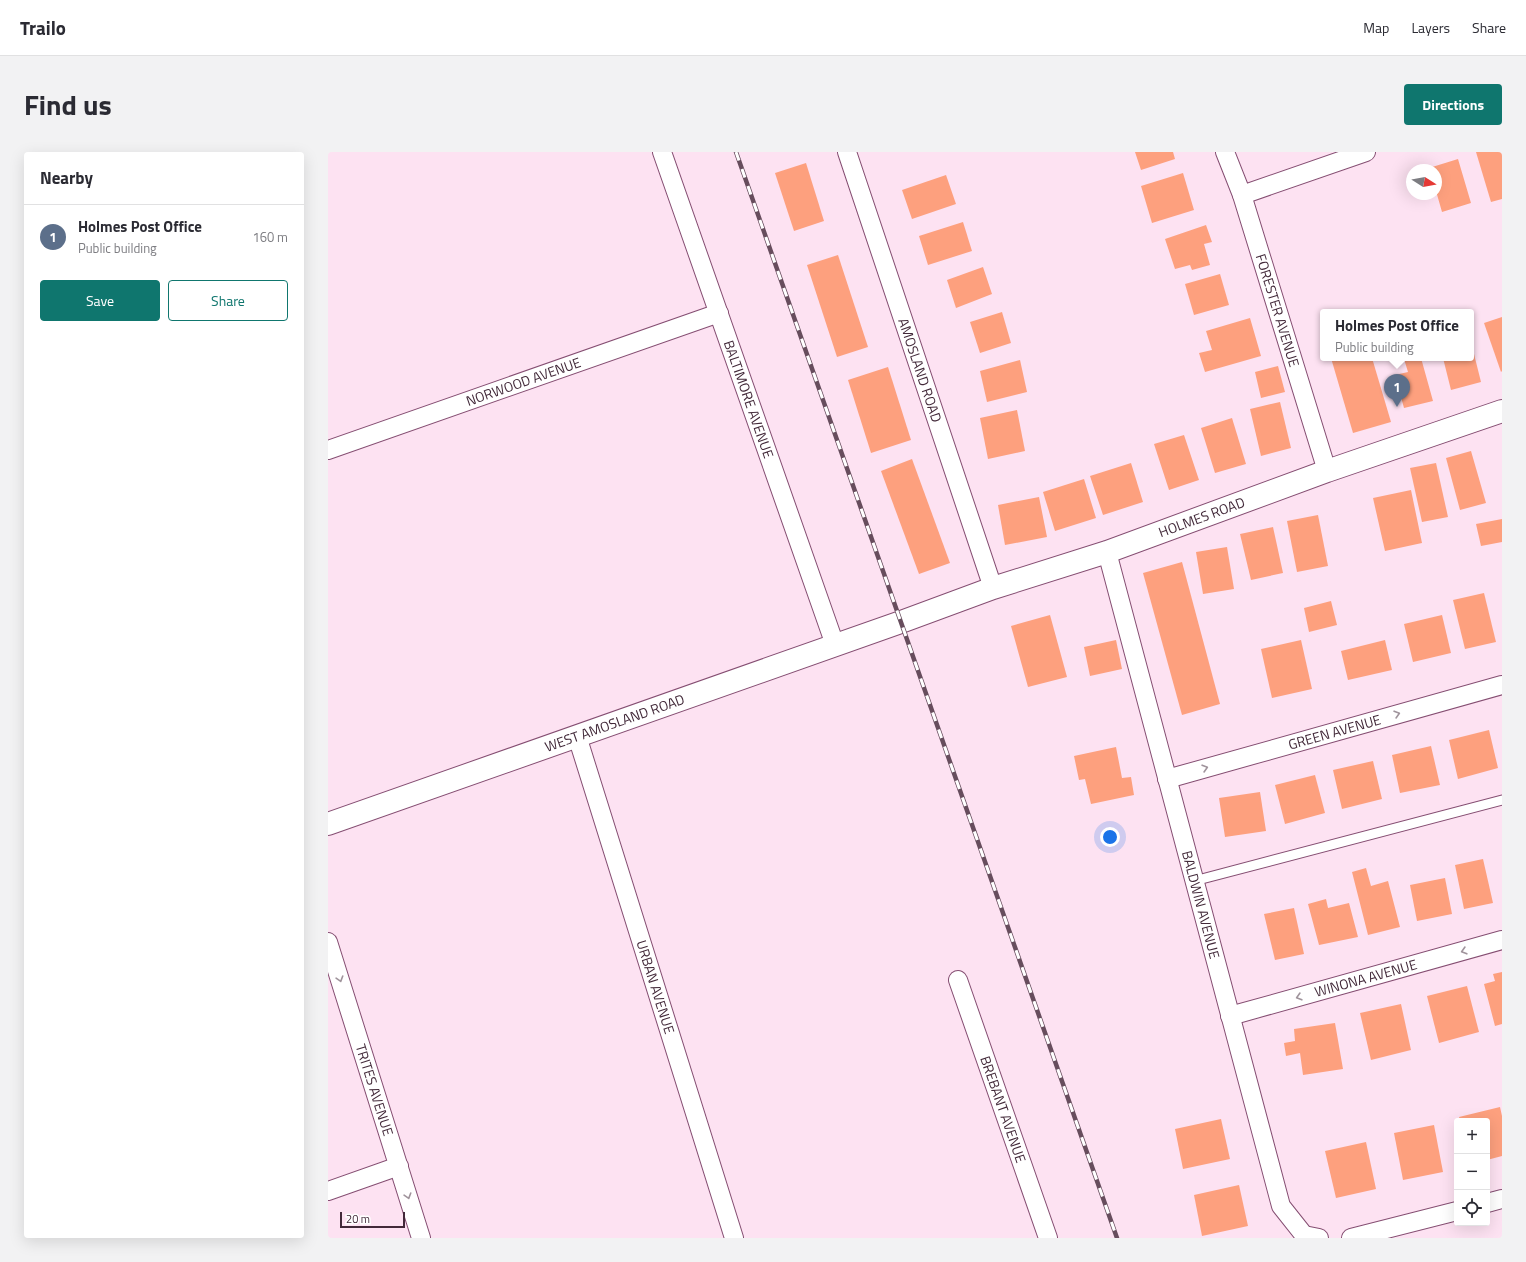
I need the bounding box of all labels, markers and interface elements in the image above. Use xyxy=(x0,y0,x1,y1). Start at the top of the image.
text: Trailo xyxy=(20,13,66,42)
text: Map xyxy=(1363,17,1389,38)
text: Layers xyxy=(1411,17,1450,38)
text: Share xyxy=(1472,17,1506,38)
text: Find us xyxy=(24,83,112,126)
button: Directions xyxy=(1404,84,1502,125)
north arrow xyxy=(1406,164,1442,200)
text: Nearby xyxy=(40,165,93,191)
text: Holmes Post Office xyxy=(78,215,202,238)
text: 1 xyxy=(49,227,57,247)
text: 160 m xyxy=(252,227,288,247)
text: Public building xyxy=(78,238,157,258)
street label: FORESTER AVENUE xyxy=(1251,251,1305,370)
button: Save xyxy=(40,280,160,321)
button: Share xyxy=(168,280,288,321)
popup xyxy=(1320,309,1474,361)
text: Holmes Post Office xyxy=(1335,314,1459,337)
street label: AMOSLAND ROAD xyxy=(893,315,948,425)
street label: BALTIMORE AVENUE xyxy=(719,337,780,461)
text: Public building xyxy=(1335,337,1414,357)
street label: NORWOOD AVENUE xyxy=(463,351,584,411)
pin: 1 xyxy=(1384,374,1410,407)
street label: HOLMES ROAD xyxy=(1155,491,1248,542)
street label: WEST AMOSLAND ROAD xyxy=(542,688,687,757)
street label: GREEN AVENUE xyxy=(1286,708,1383,755)
one-way arrow xyxy=(1393,710,1400,719)
one-way arrow xyxy=(1201,764,1208,773)
your location xyxy=(1100,827,1120,847)
street label: BALDWIN AVENUE xyxy=(1177,848,1226,961)
street label: URBAN AVENUE xyxy=(631,937,681,1037)
one-way arrow xyxy=(1461,946,1468,954)
street label: WINONA AVENUE xyxy=(1312,953,1420,1002)
one-way arrow xyxy=(335,975,344,982)
one-way arrow xyxy=(1295,992,1302,1001)
street label: TRITES AVENUE xyxy=(351,1041,399,1139)
street label: BREBANT AVENUE xyxy=(975,1053,1032,1166)
map controls xyxy=(1454,1118,1490,1226)
button: + xyxy=(1454,1118,1490,1154)
button: − xyxy=(1454,1154,1490,1190)
button: locate xyxy=(1454,1190,1490,1226)
one-way arrow xyxy=(403,1193,412,1200)
scale bar xyxy=(340,1210,405,1229)
text: 20 m xyxy=(346,1211,370,1227)

